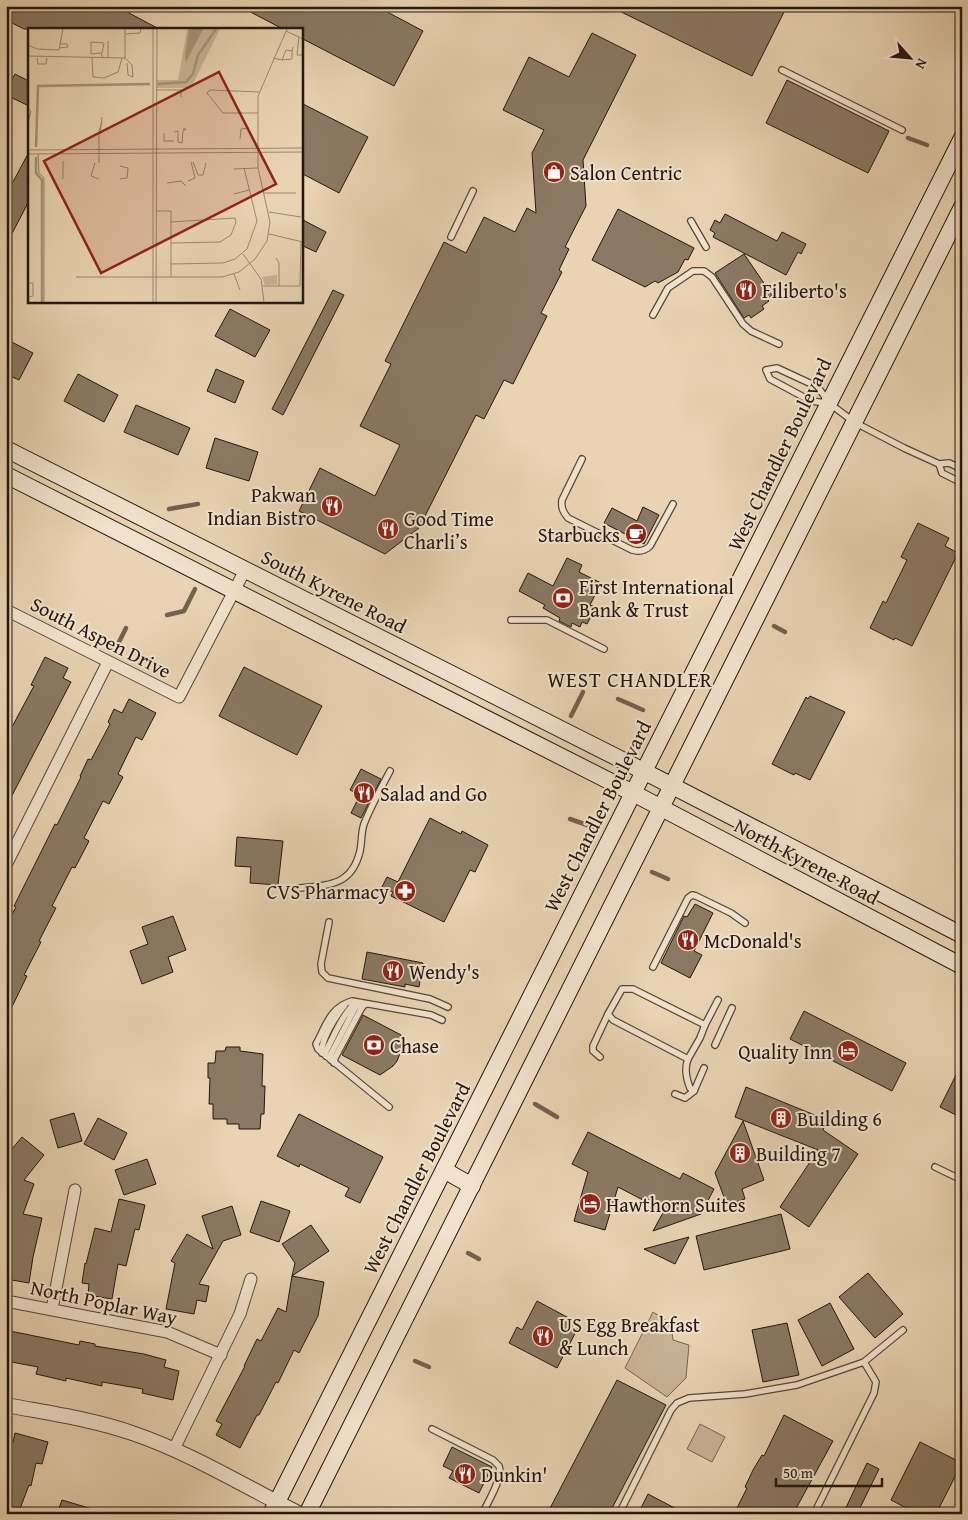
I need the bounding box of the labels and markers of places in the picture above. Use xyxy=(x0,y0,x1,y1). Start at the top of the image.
place label: Salon Centric xyxy=(570,158,682,187)
shop icon: Salon Centric xyxy=(542,160,566,184)
place label: Filiberto's xyxy=(762,276,847,305)
restaurant icon: Filiberto's xyxy=(734,278,758,302)
place label: Pakwan Indian Bistro xyxy=(207,480,316,532)
restaurant icon: Pakwan Indian Bistro xyxy=(320,494,344,518)
place label: Good Time Charli’s xyxy=(404,504,494,556)
restaurant icon: Good Time Charli’s xyxy=(376,517,400,541)
place label: Starbucks xyxy=(538,520,620,549)
cafe icon: Starbucks xyxy=(624,522,648,546)
place label: First International Bank & Trust xyxy=(579,572,734,624)
bank icon: First International Bank & Trust xyxy=(551,586,575,610)
place label: Salad and Go xyxy=(380,779,487,808)
restaurant icon: Salad and Go xyxy=(352,781,376,805)
place label: CVS Pharmacy xyxy=(267,877,389,906)
pharmacy icon: CVS Pharmacy xyxy=(393,879,417,903)
place label: McDonald's xyxy=(704,926,802,955)
restaurant icon: McDonald's xyxy=(676,928,700,952)
place label: Wendy's xyxy=(409,957,480,986)
restaurant icon: Wendy's xyxy=(381,959,405,983)
place label: Chase xyxy=(390,1031,439,1060)
bank icon: Chase xyxy=(362,1033,386,1057)
place label: Quality Inn xyxy=(738,1037,832,1066)
hotel icon: Quality Inn xyxy=(836,1039,860,1063)
place label: Building 6 xyxy=(797,1104,882,1133)
building icon: Building 6 xyxy=(769,1106,793,1130)
place label: Building 7 xyxy=(756,1139,841,1168)
building icon: Building 7 xyxy=(728,1141,752,1165)
place label: Hawthorn Suites xyxy=(606,1190,746,1219)
hotel icon: Hawthorn Suites xyxy=(578,1192,602,1216)
place label: US Egg Breakfast & Lunch xyxy=(559,1310,700,1362)
restaurant icon: US Egg Breakfast & Lunch xyxy=(531,1324,555,1348)
place label: Dunkin' xyxy=(481,1460,547,1489)
restaurant icon: Dunkin' xyxy=(453,1462,477,1486)

